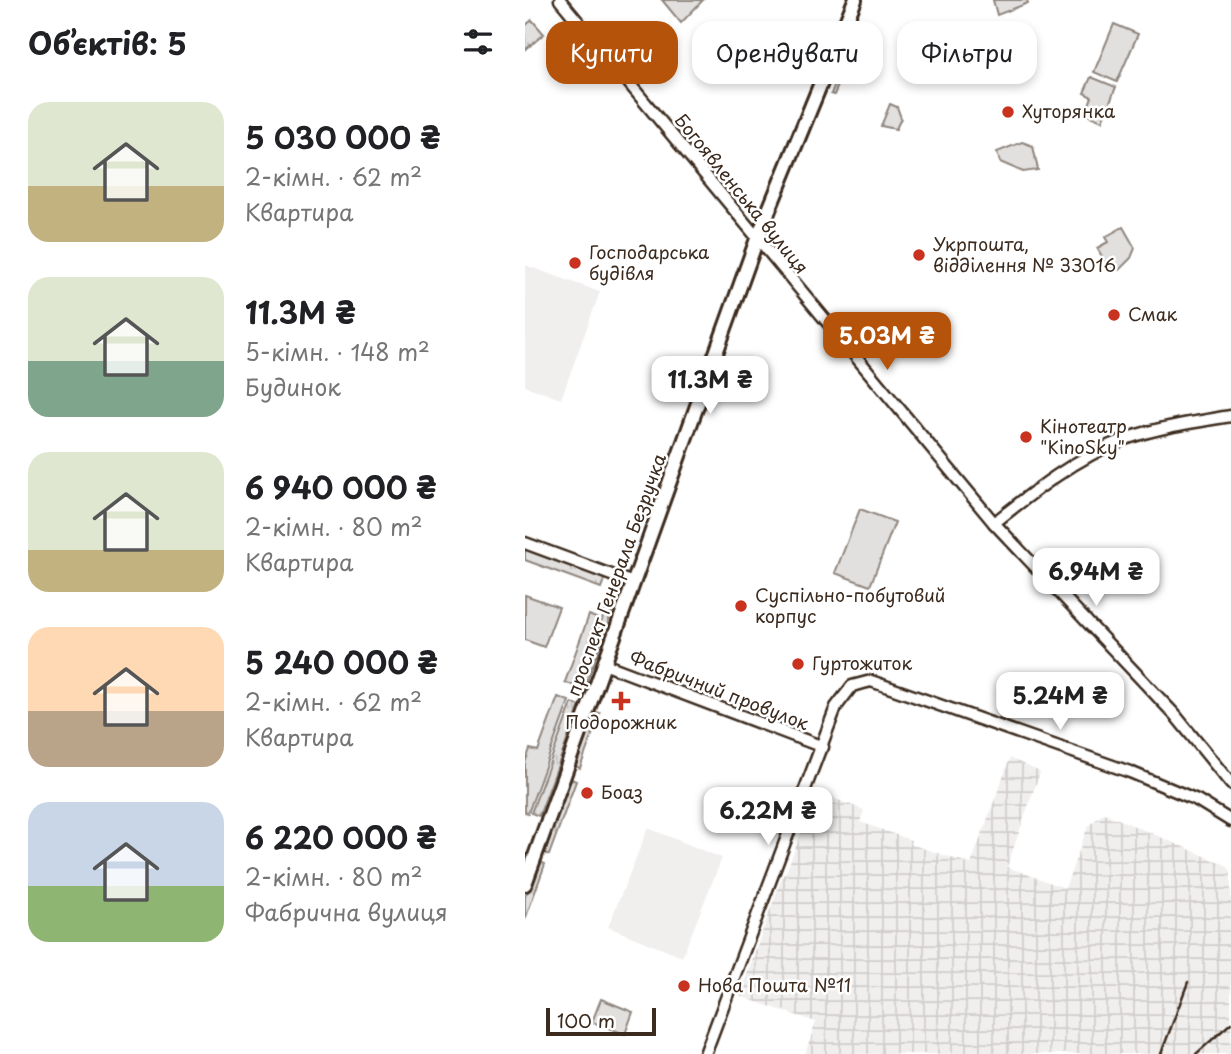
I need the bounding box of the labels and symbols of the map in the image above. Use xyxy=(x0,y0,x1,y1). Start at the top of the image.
place label: Хуторянка xyxy=(1022,97,1116,124)
marker: Хуторянка xyxy=(1000,104,1016,120)
street label: Богоявленська вулиця xyxy=(669,107,815,279)
place label: Укрпошта, відділення № 33016 xyxy=(933,230,1116,278)
place label: Господарська будівля xyxy=(589,238,710,286)
marker: Укрпошта, відділення № 33016 xyxy=(911,247,927,263)
marker: Господарська будівля xyxy=(567,255,583,271)
place label: Смак xyxy=(1128,300,1178,327)
marker: Смак xyxy=(1106,307,1122,323)
pin: 5.03M ₴ xyxy=(822,312,952,372)
pin: 11.3M ₴ xyxy=(645,356,775,416)
place label: Кінотеатр "KinoSky" xyxy=(1040,412,1127,460)
marker: Кінотеатр "KinoSky" xyxy=(1018,429,1034,445)
street label: проспект Генерала Безручка xyxy=(559,449,672,700)
pin: 6.94M ₴ xyxy=(1031,548,1161,608)
place label: Суспільно-побутовий корпус xyxy=(755,581,945,629)
marker: Суспільно-побутовий корпус xyxy=(733,598,749,614)
street label: Фабричний провулок xyxy=(626,643,813,736)
place label: Гуртожиток xyxy=(812,649,912,676)
marker: Гуртожиток xyxy=(790,656,806,672)
pin: 5.24M ₴ xyxy=(995,672,1125,732)
marker: Подорожник xyxy=(613,693,629,709)
place label: Подорожник xyxy=(565,708,677,735)
place label: Боаз xyxy=(601,778,643,805)
marker: Боаз xyxy=(579,785,595,801)
pin: 6.22M ₴ xyxy=(703,788,833,847)
place label: Нова Пошта №11 xyxy=(698,971,851,998)
marker: Нова Пошта №11 xyxy=(676,978,692,994)
scale bar xyxy=(546,1005,656,1037)

